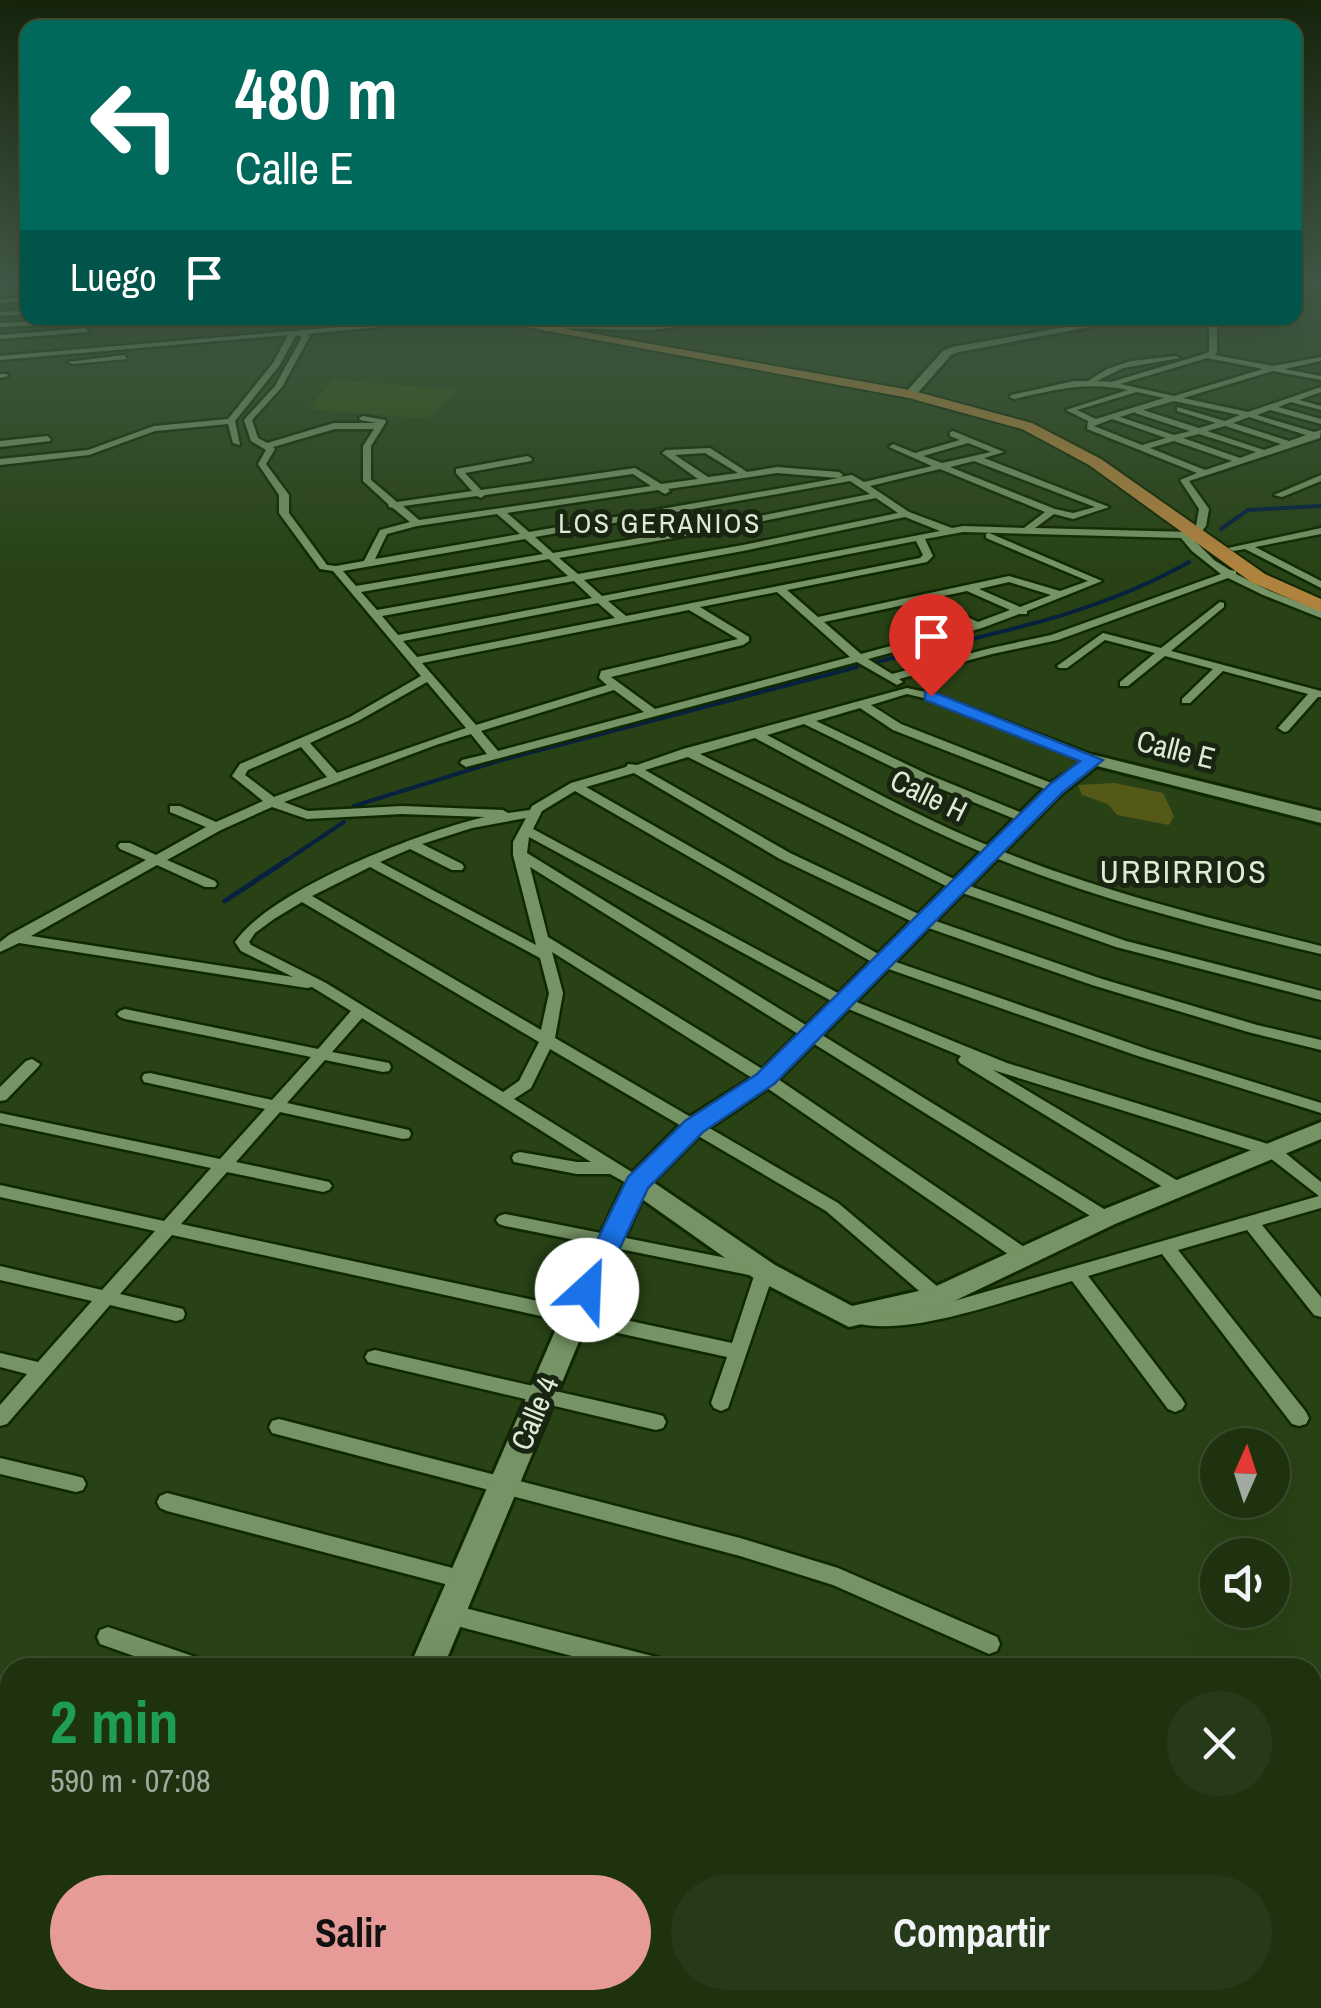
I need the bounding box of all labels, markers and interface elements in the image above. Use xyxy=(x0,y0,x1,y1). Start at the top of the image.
text: 480 m xyxy=(235,47,398,141)
icon: left xyxy=(70,60,200,190)
text: Calle E xyxy=(235,137,354,198)
icon: arrive xyxy=(177,250,232,305)
text: Luego xyxy=(70,252,157,303)
district label: LOS GERANIOS xyxy=(558,504,762,542)
pin xyxy=(889,594,974,697)
icon: arrive xyxy=(904,609,959,664)
street label: Calle E xyxy=(1133,720,1219,778)
street label: Calle H xyxy=(884,759,974,831)
district label: URBIRRIOS xyxy=(1100,850,1268,893)
position arrow xyxy=(535,1238,639,1342)
street label: Calle 4 xyxy=(501,1370,567,1456)
north arrow xyxy=(1200,1428,1290,1518)
map controls xyxy=(1200,1428,1290,1628)
button: sound xyxy=(1200,1538,1290,1628)
text: 2 min xyxy=(50,1681,179,1762)
button: close xyxy=(1167,1691,1272,1796)
text: 590 m · 07:08 xyxy=(50,1759,210,1802)
button: Salir xyxy=(50,1875,651,1990)
button: Compartir xyxy=(671,1875,1272,1990)

